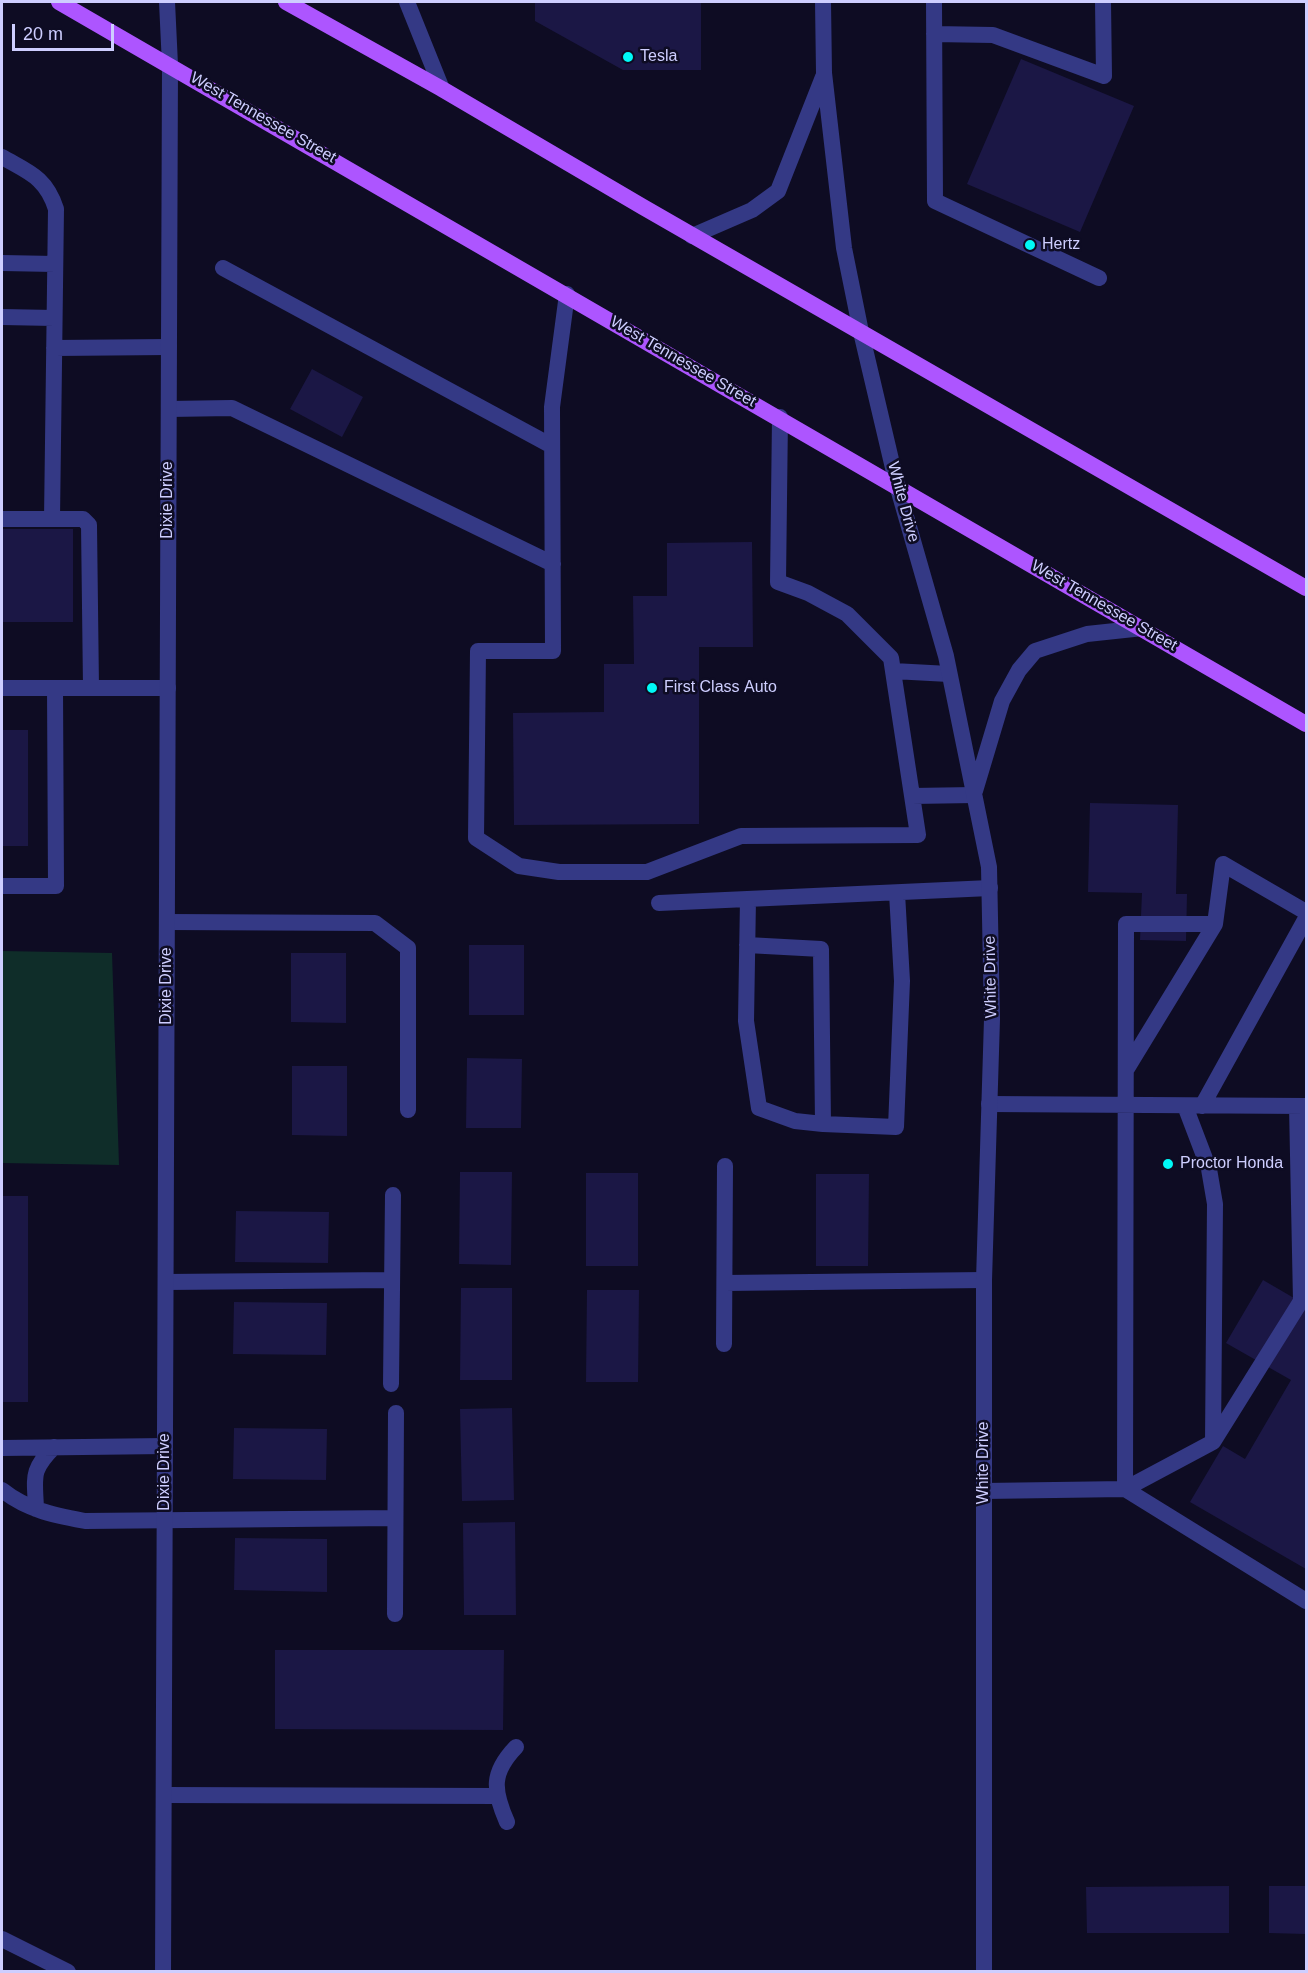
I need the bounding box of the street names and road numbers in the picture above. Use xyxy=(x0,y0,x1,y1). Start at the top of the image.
street label: West Tennessee Street xyxy=(187,68,339,168)
street label: West Tennessee Street xyxy=(607,312,759,412)
street label: White Drive xyxy=(883,460,923,544)
street label: Dixie Drive xyxy=(158,461,178,539)
street label: West Tennessee Street xyxy=(1028,556,1180,656)
street label: White Drive xyxy=(981,935,1001,1019)
street label: Dixie Drive xyxy=(157,947,177,1025)
street label: White Drive xyxy=(974,1422,994,1504)
street label: Dixie Drive xyxy=(155,1433,175,1511)

